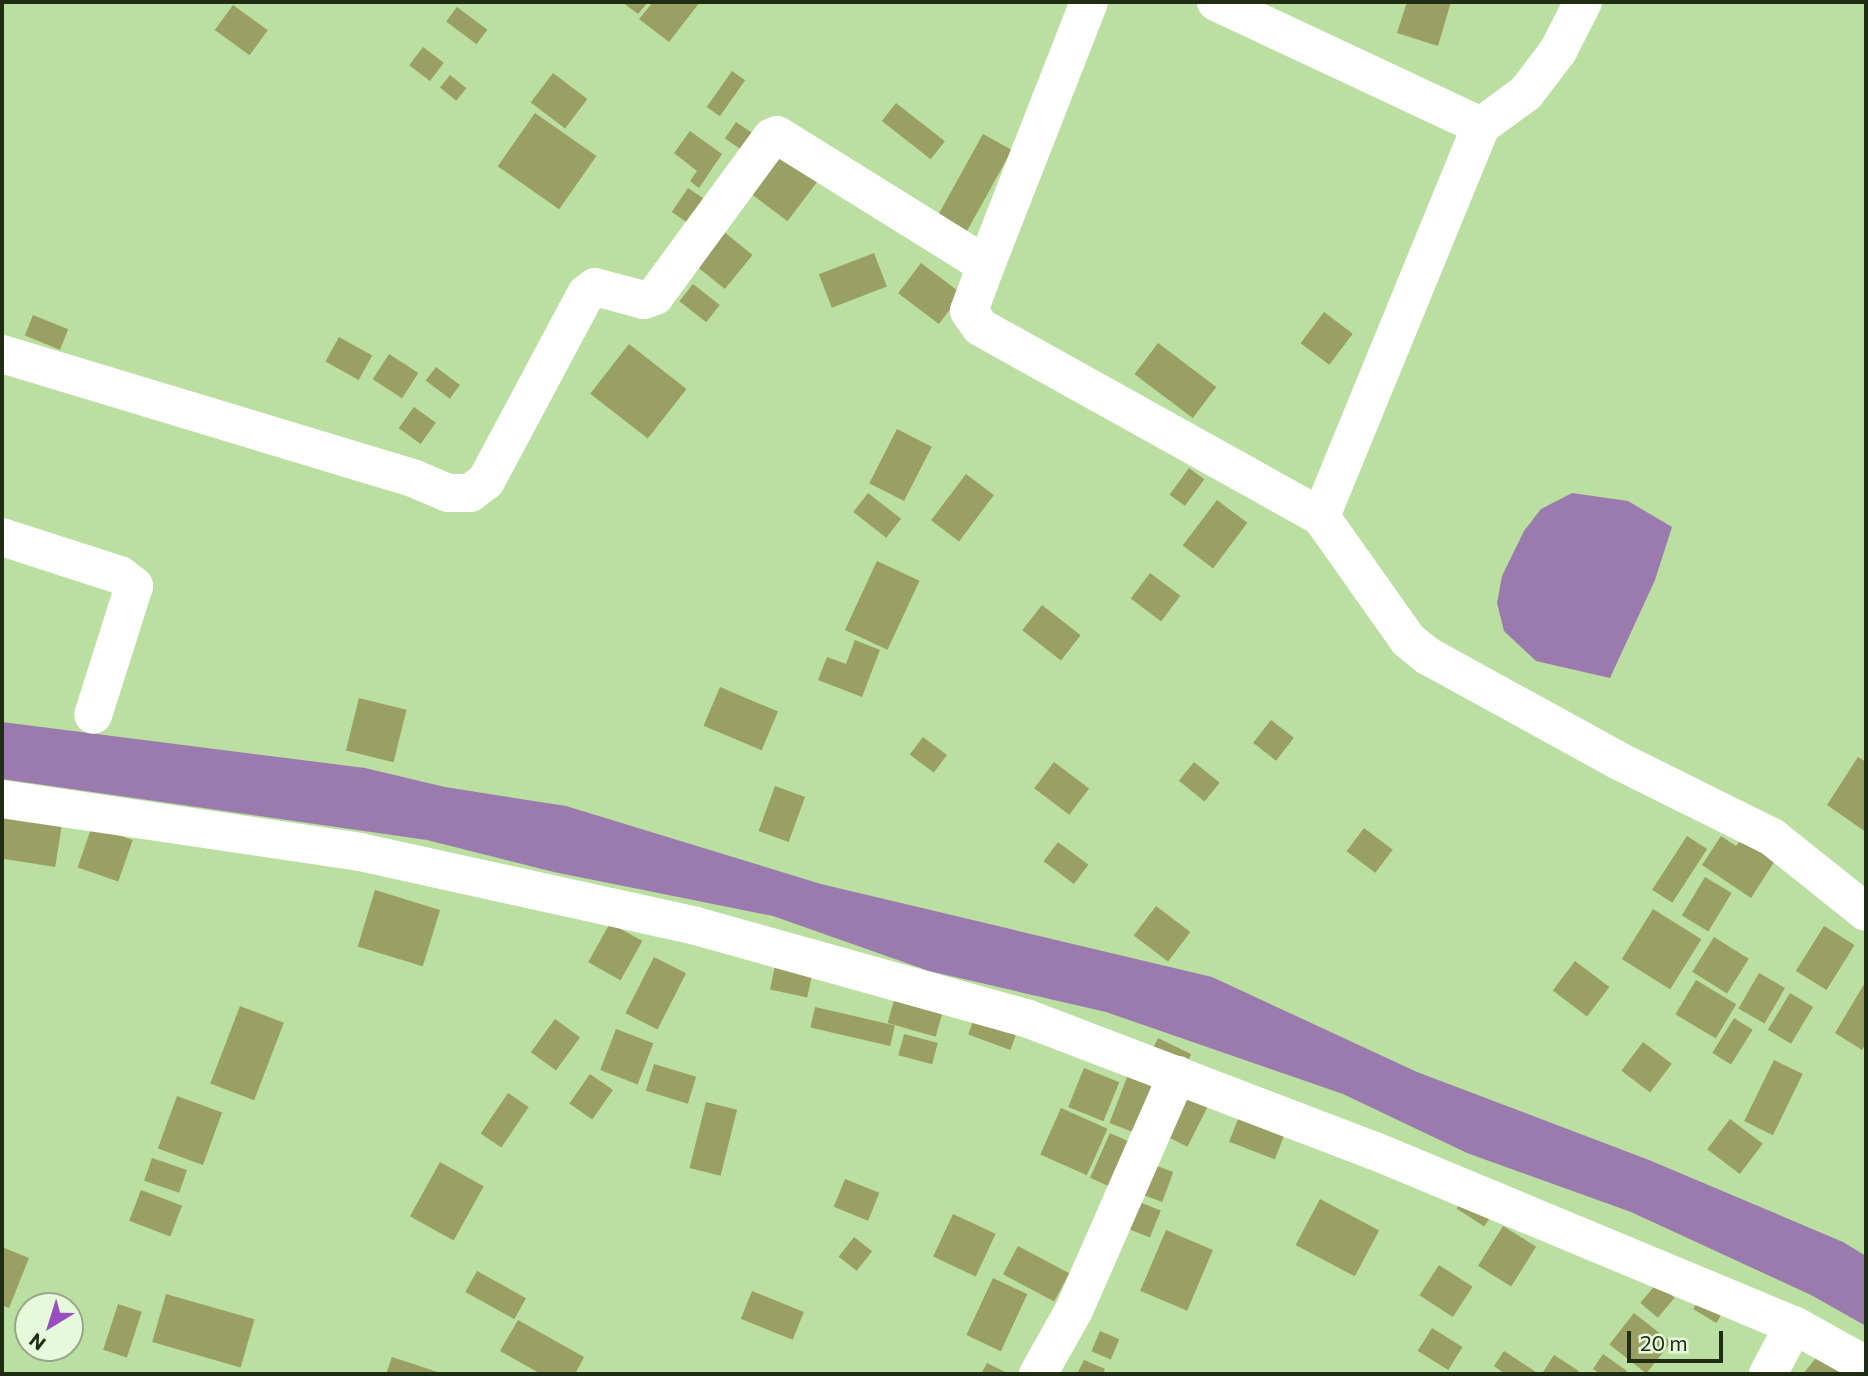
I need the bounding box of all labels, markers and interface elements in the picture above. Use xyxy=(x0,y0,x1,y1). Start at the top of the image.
north arrow xyxy=(14,1292,84,1362)
scale bar xyxy=(1630,1316,1726,1360)
text: N xyxy=(24,1329,50,1356)
text: 20 m xyxy=(1640,1330,1688,1355)

